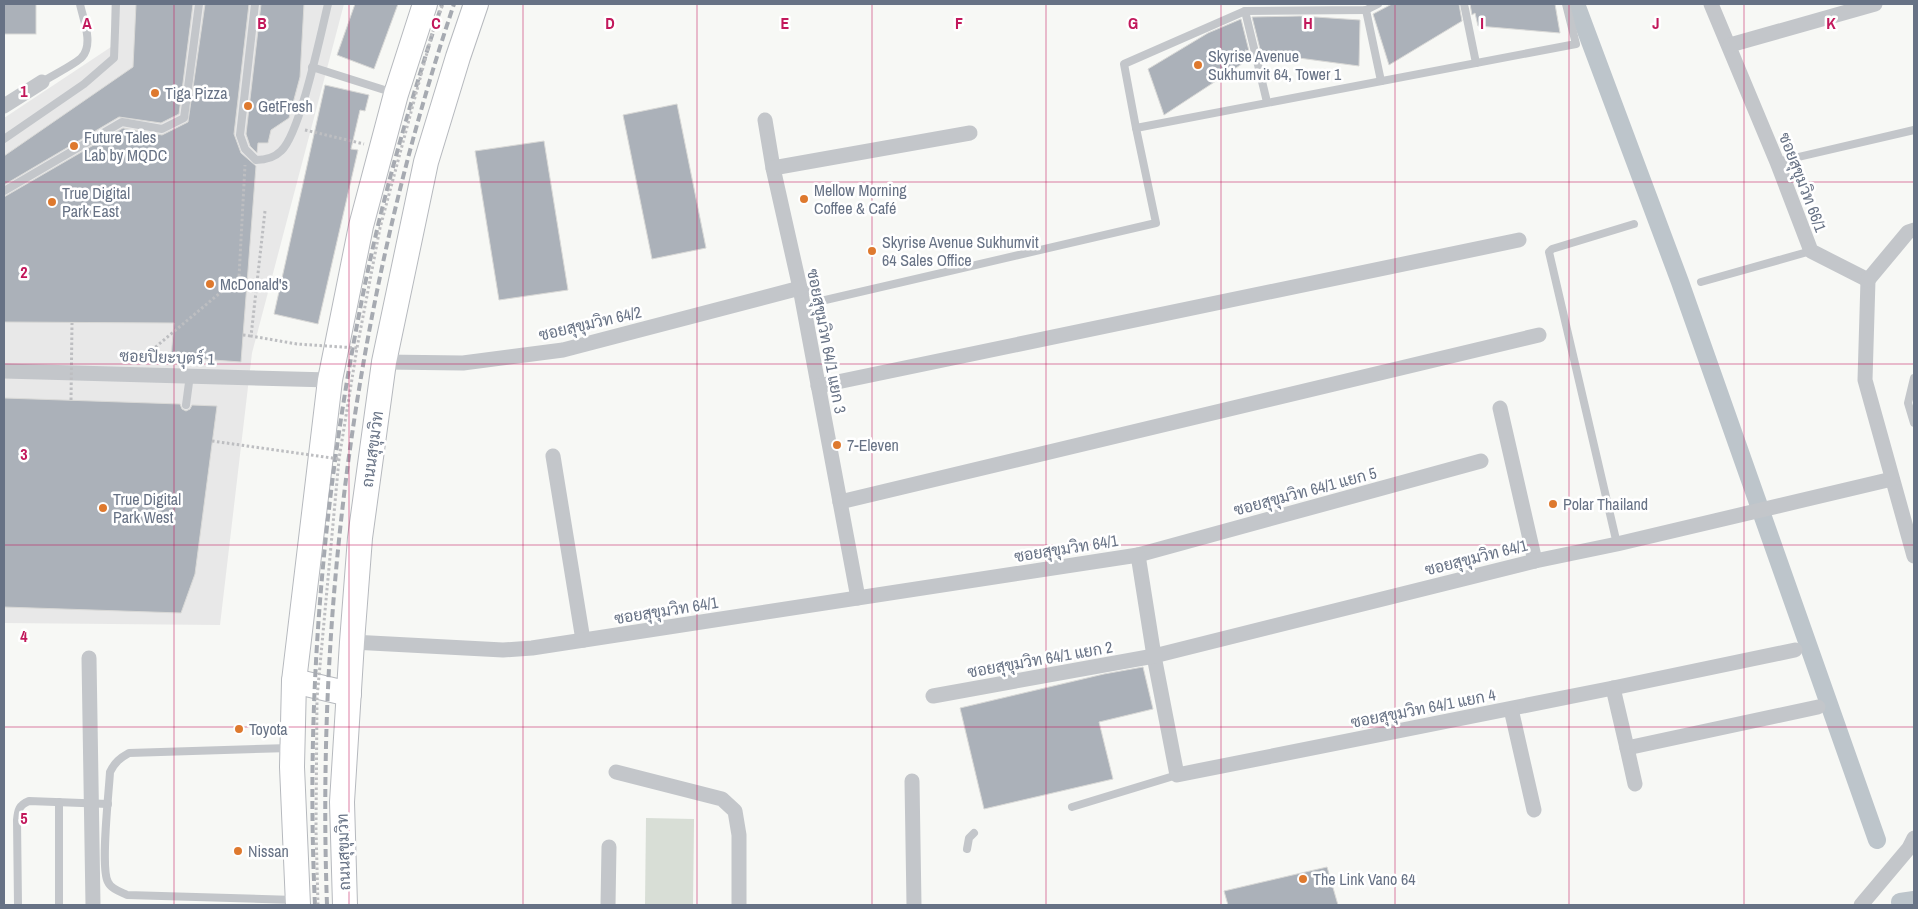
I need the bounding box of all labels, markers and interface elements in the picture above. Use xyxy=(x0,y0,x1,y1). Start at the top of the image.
text: A xyxy=(82,12,92,34)
text: B xyxy=(257,12,267,34)
text: C xyxy=(431,12,441,34)
text: D xyxy=(605,12,615,34)
text: E xyxy=(781,12,790,34)
text: F xyxy=(955,12,963,34)
text: G xyxy=(1128,12,1138,34)
text: H xyxy=(1303,12,1313,34)
text: I xyxy=(1480,12,1484,34)
text: J xyxy=(1652,12,1660,34)
text: K xyxy=(1826,12,1836,34)
place label: Skyrise Avenue Sukhumvit 64, Tower 1 xyxy=(1208,45,1342,85)
marker: Skyrise Avenue Sukhumvit 64, Tower 1 xyxy=(1192,59,1204,71)
text: 1 xyxy=(20,80,28,102)
place label: Tiga Pizza xyxy=(165,82,228,104)
marker: Tiga Pizza xyxy=(149,87,161,99)
place label: GetFresh xyxy=(258,95,313,117)
marker: GetFresh xyxy=(242,100,254,112)
place label: Future Tales Lab by MQDC xyxy=(84,126,167,166)
street label: ซอยสุขุมวิท 66/1 xyxy=(1773,129,1832,236)
marker: Future Tales Lab by MQDC xyxy=(68,140,80,152)
place label: Mellow Morning Coffee & Café xyxy=(814,179,907,219)
place label: True Digital Park East xyxy=(62,182,130,222)
marker: Mellow Morning Coffee & Café xyxy=(798,193,810,205)
marker: True Digital Park East xyxy=(46,196,58,208)
place label: Skyrise Avenue Sukhumvit 64 Sales Office xyxy=(882,231,1039,271)
marker: Skyrise Avenue Sukhumvit 64 Sales Office xyxy=(866,245,878,257)
text: 2 xyxy=(20,261,28,283)
street label: ซอยสุขุมวิท 64/1 แยก 3 xyxy=(801,267,852,416)
place label: McDonald's xyxy=(220,273,288,295)
marker: McDonald's xyxy=(204,278,216,290)
street label: ซอยสุขุมวิท 64/2 xyxy=(536,300,644,346)
street label: ซอยปิยะบุตร์ 1 xyxy=(119,343,216,371)
street label: ถนนสุขุมวิท xyxy=(356,409,389,489)
place label: 7-Eleven xyxy=(847,434,899,456)
marker: 7-Eleven xyxy=(831,439,843,451)
text: 3 xyxy=(20,443,28,465)
street label: ซอยสุขุมวิท 64/1 แยก 5 xyxy=(1231,461,1379,522)
place label: True Digital Park West xyxy=(113,488,181,528)
place label: Polar Thailand xyxy=(1563,493,1648,515)
marker: Polar Thailand xyxy=(1547,498,1559,510)
marker: True Digital Park West xyxy=(97,502,109,514)
street label: ซอยสุขุมวิท 64/1 xyxy=(1012,529,1120,568)
street label: ซอยสุขุมวิท 64/1 xyxy=(1422,533,1530,581)
street label: ซอยสุขุมวิท 64/1 xyxy=(612,591,720,630)
text: 4 xyxy=(20,625,28,647)
street label: ซอยสุขุมวิท 64/1 แยก 2 xyxy=(966,635,1115,684)
street label: ซอยสุขุมวิท 64/1 แยก 4 xyxy=(1349,683,1498,734)
place label: Toyota xyxy=(249,718,288,740)
marker: Toyota xyxy=(233,723,245,735)
text: 5 xyxy=(20,807,28,829)
street label: ถนนสุขุมวิท xyxy=(331,813,356,891)
place label: Nissan xyxy=(248,840,289,862)
marker: Nissan xyxy=(232,845,244,857)
place label: The Link Vano 64 xyxy=(1313,868,1416,890)
marker: The Link Vano 64 xyxy=(1297,873,1309,885)

